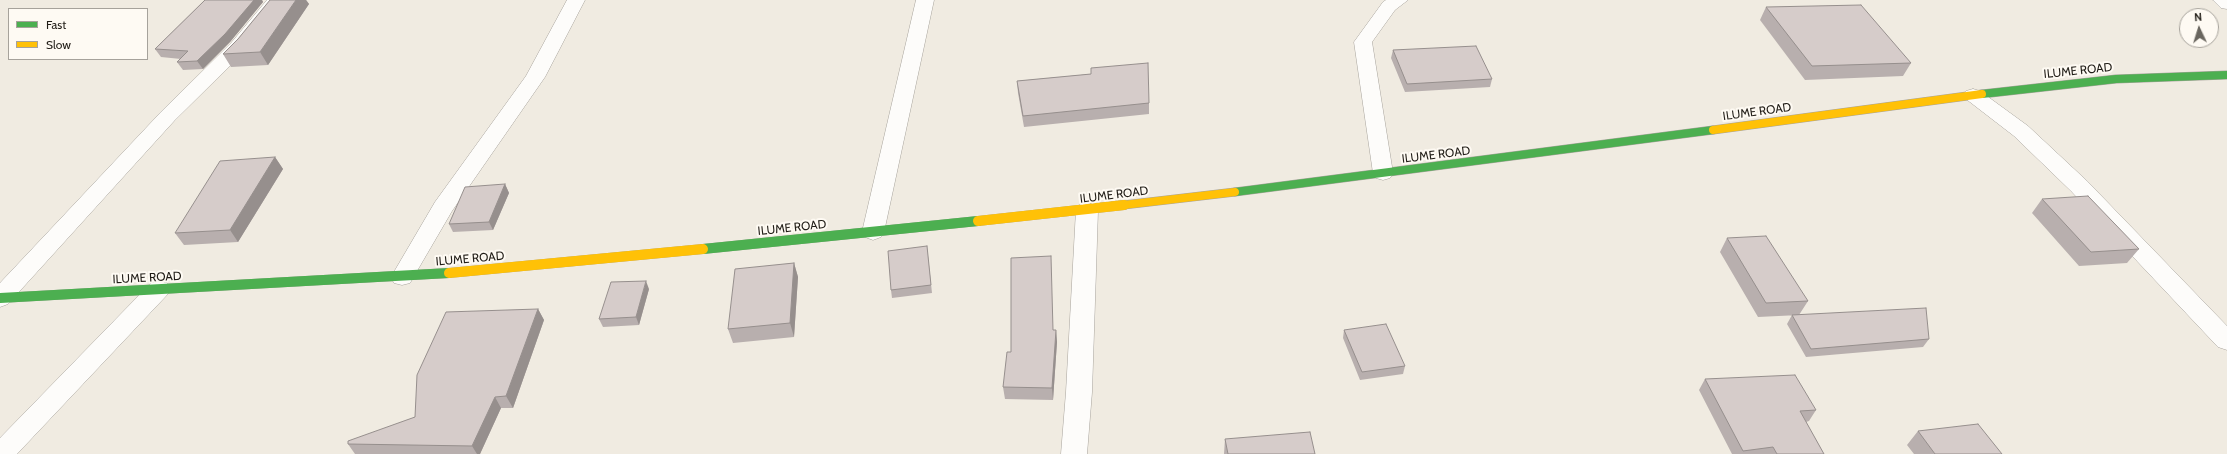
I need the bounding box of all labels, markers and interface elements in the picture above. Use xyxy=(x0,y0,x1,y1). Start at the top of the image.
legend xyxy=(8,8,148,60)
north arrow xyxy=(2179,8,2219,48)
text: N xyxy=(2194,10,2203,24)
text: Fast xyxy=(46,17,66,32)
text: Slow xyxy=(46,37,71,52)
street label: ILUME ROAD xyxy=(2043,60,2113,82)
street label: ILUME ROAD xyxy=(1722,100,1792,124)
street label: ILUME ROAD xyxy=(1401,144,1471,166)
street label: ILUME ROAD xyxy=(1079,184,1149,206)
street label: ILUME ROAD xyxy=(757,217,827,239)
street label: ILUME ROAD xyxy=(435,249,505,269)
street label: ILUME ROAD xyxy=(112,269,182,287)

